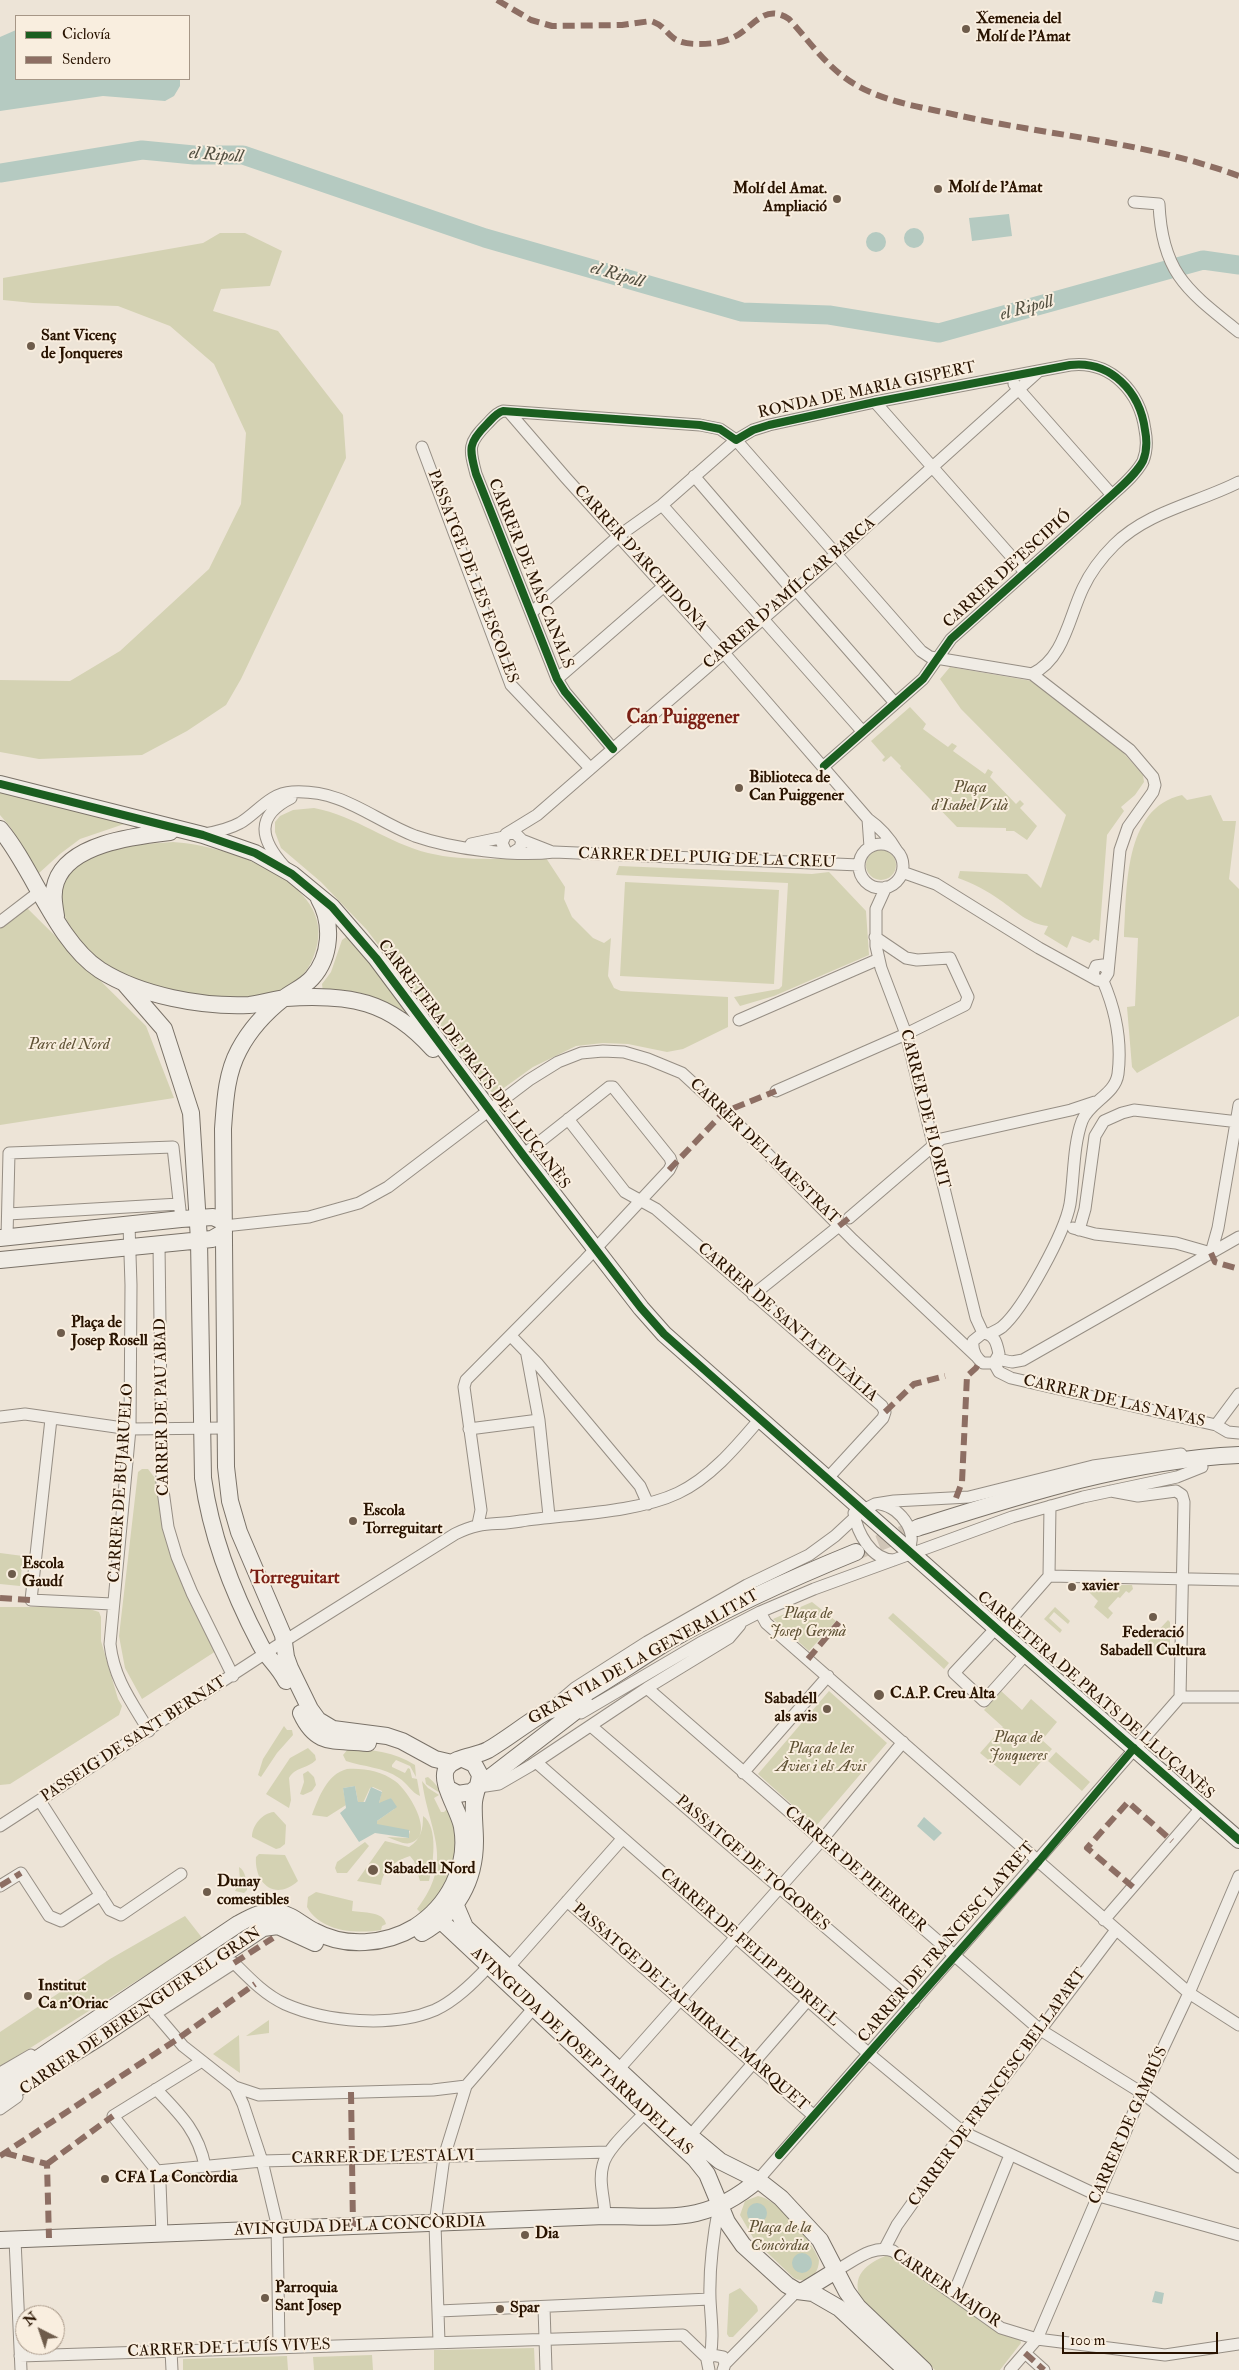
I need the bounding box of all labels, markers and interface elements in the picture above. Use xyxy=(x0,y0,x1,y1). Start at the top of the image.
place label: Xemeneia del Molí de l'Amat xyxy=(976,10,1070,48)
legend xyxy=(15,15,190,80)
marker: Xemeneia del Molí de l'Amat xyxy=(960,23,972,35)
text: Ciclovía xyxy=(62,25,110,44)
text: Sendero xyxy=(62,50,111,69)
water label: el Ripoll xyxy=(188,143,244,169)
place label: Molí de l'Amat xyxy=(948,179,1042,199)
place label: Molí del Amat. Ampliació xyxy=(733,180,827,218)
marker: Molí de l'Amat xyxy=(932,183,944,195)
marker: Molí del Amat. Ampliació xyxy=(831,193,843,205)
water label: el Ripoll xyxy=(588,258,646,294)
water label: el Ripoll xyxy=(998,292,1056,326)
place label: Sant Vicenç de Jonqueres xyxy=(41,327,122,365)
marker: Sant Vicenç de Jonqueres xyxy=(25,340,37,352)
street label: RONDA DE MARIA GISPERT xyxy=(756,359,978,423)
street label: PASSATGE DE LES ESCOLES xyxy=(422,468,522,686)
street label: CARRER DE MAS CANALS xyxy=(483,476,577,672)
street label: CARRER D'ARCHIDONA xyxy=(569,482,711,636)
street label: CARRER DE'ESCIPIÓ xyxy=(940,507,1076,633)
street label: CARRER D'AMÍLCAR BARCA xyxy=(700,514,880,674)
district label: Can Puiggener xyxy=(627,708,739,730)
place label: Biblioteca de Can Puiggener xyxy=(749,769,844,807)
park label: Plaça d'Isabel Vilà xyxy=(932,779,1008,817)
marker: Biblioteca de Can Puiggener xyxy=(733,782,745,794)
street label: CARRER DEL PUIG DE LA CREU xyxy=(578,845,836,873)
street label: CARRETERA DE PRATS DE LLUÇANÈS xyxy=(373,936,573,1194)
street label: CARRER DE FLORIT xyxy=(895,1028,953,1190)
park label: Parc del Nord xyxy=(28,1036,110,1056)
street label: CARRER DEL MAESTRAT xyxy=(685,1075,843,1229)
street label: CARRER DE SANTA EULÀLIA xyxy=(693,1239,881,1407)
place label: Plaça de Josep Rosell xyxy=(71,1314,148,1352)
street label: CARRER DE PAU ABAD xyxy=(152,1318,174,1496)
marker: Plaça de Josep Rosell xyxy=(55,1327,67,1339)
street label: CARRER DE LAS NAVAS xyxy=(1021,1372,1207,1432)
street label: CARRER DE BUJARUELO xyxy=(105,1383,139,1583)
place label: Escola Torreguitart xyxy=(363,1502,442,1540)
marker: Escola Torreguitart xyxy=(347,1515,359,1527)
place label: Escola Gaudí xyxy=(22,1555,64,1593)
marker: Escola Gaudí xyxy=(6,1568,18,1580)
district label: Torreguitart xyxy=(250,1568,340,1590)
place label: xavier xyxy=(1082,1577,1119,1597)
marker: xavier xyxy=(1066,1581,1078,1593)
street label: GRAN VIA DE LA GENERALITAT xyxy=(525,1586,763,1730)
street label: CARRETERA DE PRATS DE LLUÇANÈS xyxy=(973,1588,1217,1804)
park label: Plaça de Josep Germà xyxy=(770,1605,846,1643)
marker: Federació Sabadell Cultura xyxy=(1147,1611,1159,1623)
place label: Federació Sabadell Cultura xyxy=(1100,1624,1206,1662)
street label: PASSEIG DE SANT BERNAT xyxy=(38,1673,230,1807)
place label: C.A.P. Creu Alta xyxy=(890,1685,995,1705)
marker: C.A.P. Creu Alta xyxy=(872,1688,886,1702)
place label: Sabadell als avis xyxy=(764,1690,817,1728)
marker: Sabadell als avis xyxy=(821,1703,833,1715)
park label: Plaça de Jonqueres xyxy=(989,1729,1047,1767)
park label: Plaça de les Àvies i els Avis xyxy=(776,1740,866,1778)
street label: PASSATGE DE TOGORES xyxy=(671,1792,833,1936)
street label: CARRER DE PIFERRER xyxy=(780,1803,930,1937)
street label: CARRER DE FRANCESC LAYRET xyxy=(855,1839,1039,2047)
place label: Sabadell Nord xyxy=(384,1860,475,1880)
marker: Sabadell Nord xyxy=(366,1863,380,1877)
street label: CARRER DE FELIP PEDRELL xyxy=(655,1865,843,2031)
place label: Dunay comestibles xyxy=(217,1873,289,1911)
marker: Dunay comestibles xyxy=(201,1886,213,1898)
street label: PASSATGE DE L'ALMIRALL MARQUET xyxy=(568,1900,812,2116)
street label: CARRER DE BERENGUER EL GRAN xyxy=(17,1924,265,2100)
street label: AVINGUDA DE JOSEP TARRADELLAS xyxy=(466,1944,696,2160)
street label: CARRER DE FRANCESC BELLAPART xyxy=(905,1965,1091,2211)
place label: Institut Ca n'Oriac xyxy=(38,1977,108,2015)
marker: Institut Ca n'Oriac xyxy=(22,1990,34,2002)
street label: CARRER DE GAMBÚS xyxy=(1086,2044,1172,2208)
street label: CARRER DE L'ESTALVI xyxy=(291,2147,475,2169)
place label: CFA La Concòrdia xyxy=(115,2169,238,2189)
marker: CFA La Concòrdia xyxy=(99,2173,111,2185)
street label: AVINGUDA DE LA CONCÒRDIA xyxy=(234,2213,486,2241)
park label: Plaça de la Concòrdia xyxy=(748,2219,812,2257)
place label: Dia xyxy=(535,2225,559,2245)
marker: Dia xyxy=(519,2229,531,2241)
street label: CARRER MAJOR xyxy=(888,2245,1004,2333)
place label: Parroquia Sant Josep xyxy=(275,2279,341,2317)
marker: Parroquia Sant Josep xyxy=(259,2292,271,2304)
place label: Spar xyxy=(510,2299,540,2319)
marker: Spar xyxy=(494,2303,506,2315)
north arrow xyxy=(15,2305,65,2355)
text: N xyxy=(20,2309,41,2330)
scale bar xyxy=(1064,2322,1220,2354)
text: 100 m xyxy=(1070,2331,1105,2350)
street label: CARRER DE LLUÍS VIVES xyxy=(127,2336,331,2362)

